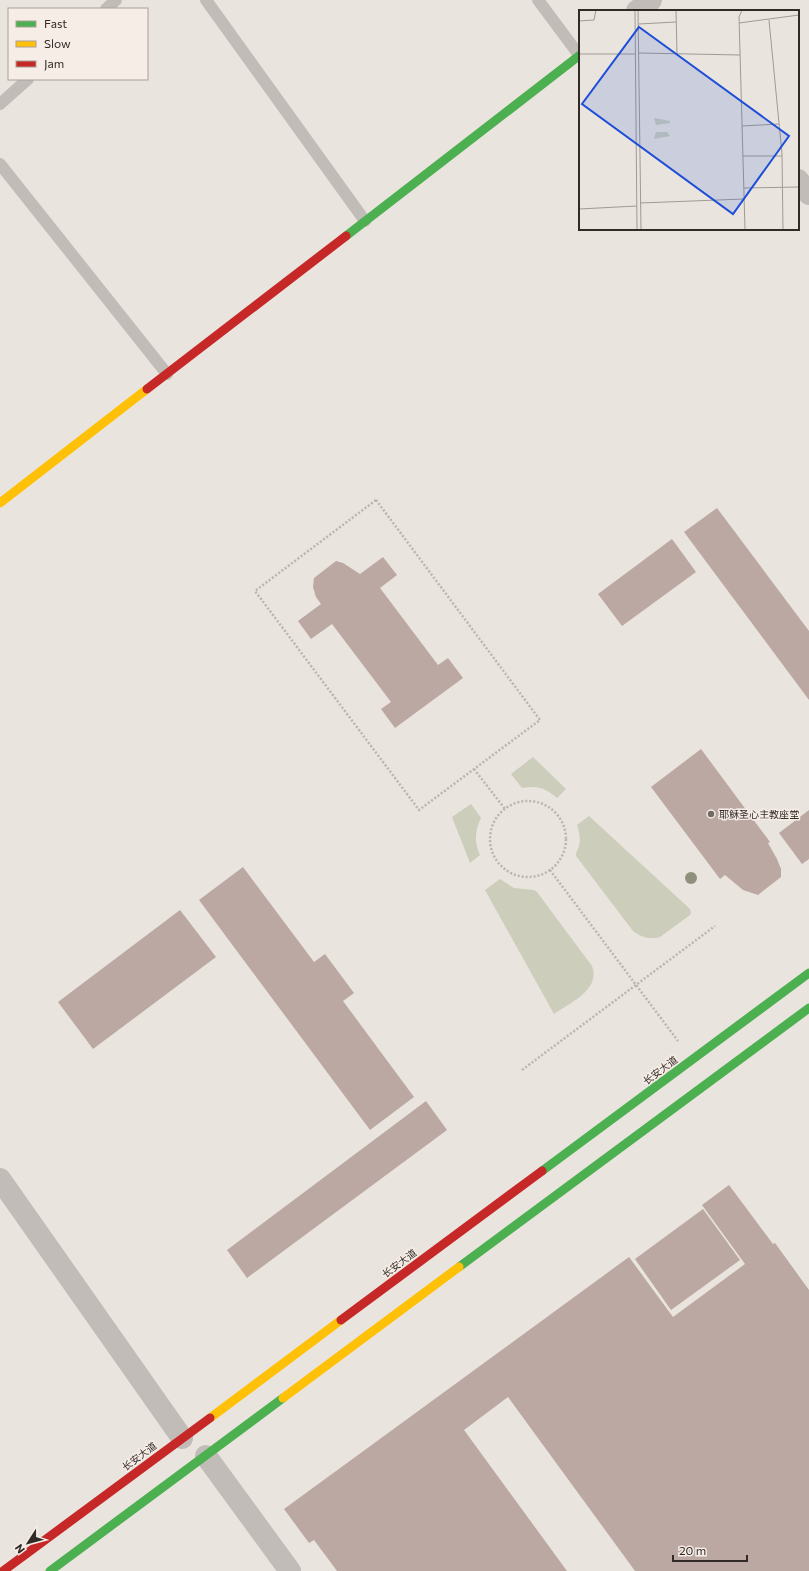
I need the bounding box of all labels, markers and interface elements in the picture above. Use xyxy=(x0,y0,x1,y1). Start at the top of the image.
legend xyxy=(8,8,148,80)
inset map xyxy=(579,10,799,230)
text: Fast xyxy=(44,16,67,30)
text: Slow xyxy=(44,36,71,50)
text: Jam xyxy=(44,56,64,71)
place label: 耶稣圣心主教座堂 xyxy=(719,808,799,820)
marker: 耶稣圣心主教座堂 xyxy=(706,809,716,819)
street label: 长安大道 xyxy=(640,1053,680,1087)
street label: 长安大道 xyxy=(379,1246,419,1280)
street label: 长安大道 xyxy=(119,1439,159,1473)
north arrow xyxy=(8,1523,48,1563)
scale bar xyxy=(673,1537,747,1563)
text: N xyxy=(12,1542,27,1556)
text: 20 m xyxy=(679,1543,706,1557)

